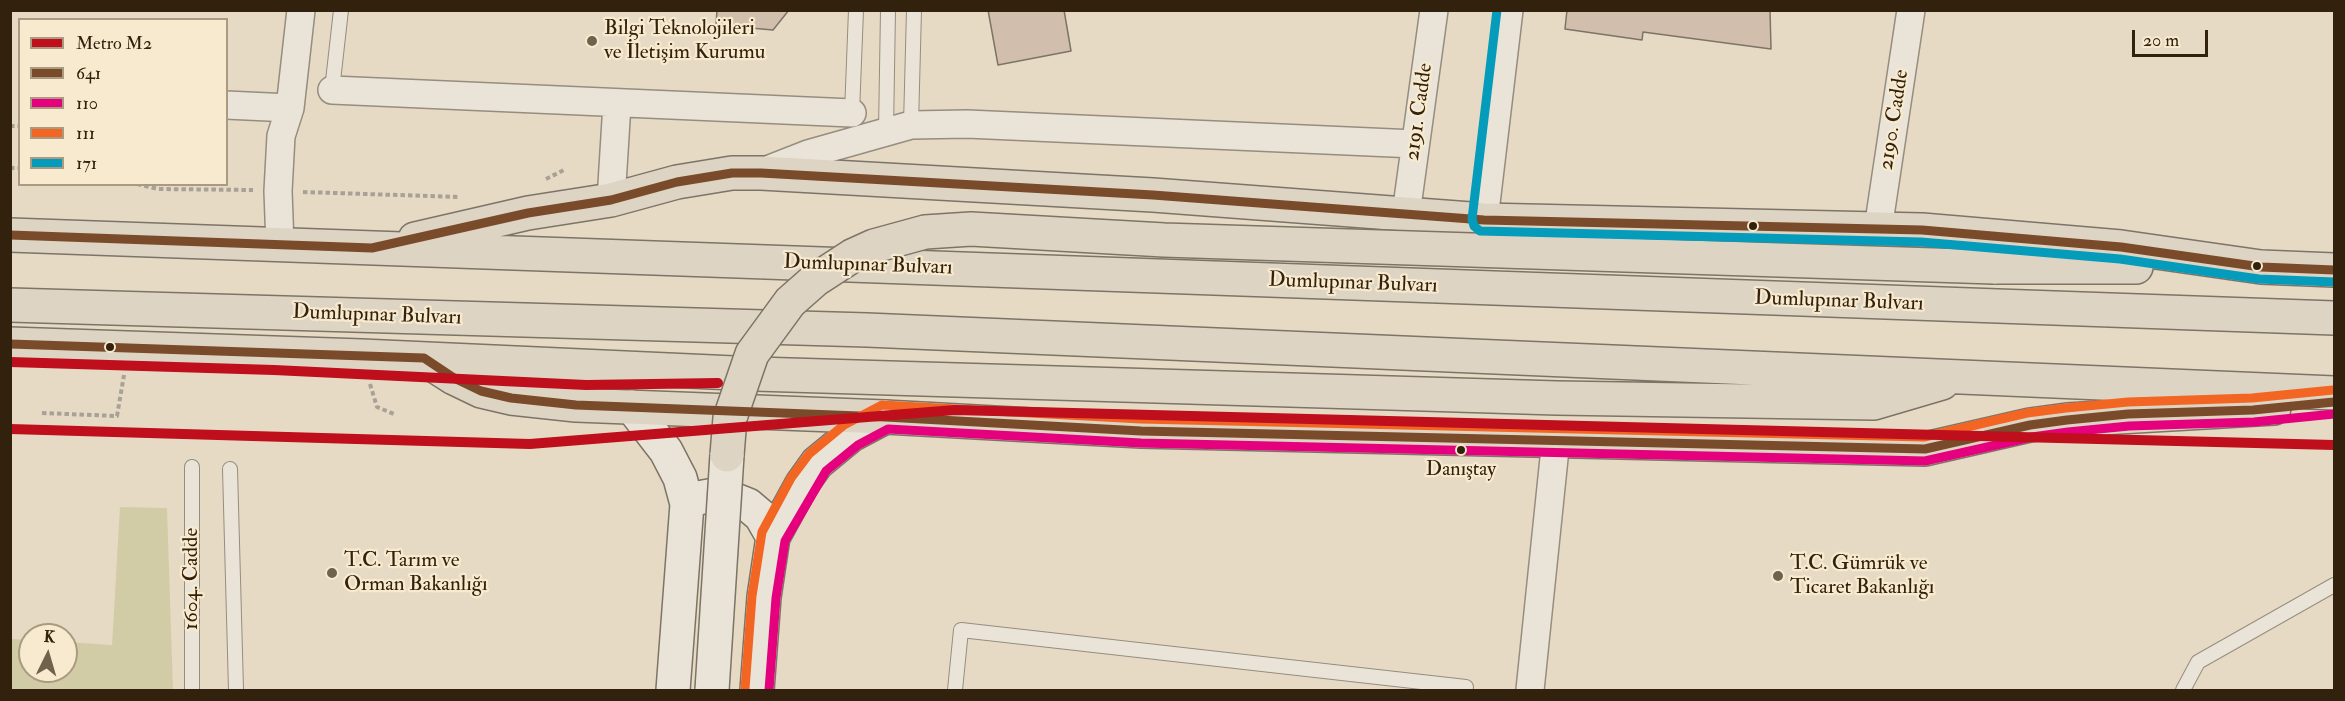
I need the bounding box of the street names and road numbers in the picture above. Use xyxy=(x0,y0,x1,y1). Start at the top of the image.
street label: 2191. Cadde xyxy=(1401,62,1439,162)
street label: 2190. Cadde xyxy=(1875,68,1915,172)
street label: Dumlupınar Bulvarı xyxy=(783,250,953,282)
street label: Dumlupınar Bulvarı xyxy=(1268,268,1438,300)
street label: Dumlupınar Bulvarı xyxy=(1754,286,1924,318)
street label: Dumlupınar Bulvarı xyxy=(292,300,462,332)
street label: 1604. Cadde xyxy=(179,528,205,630)

